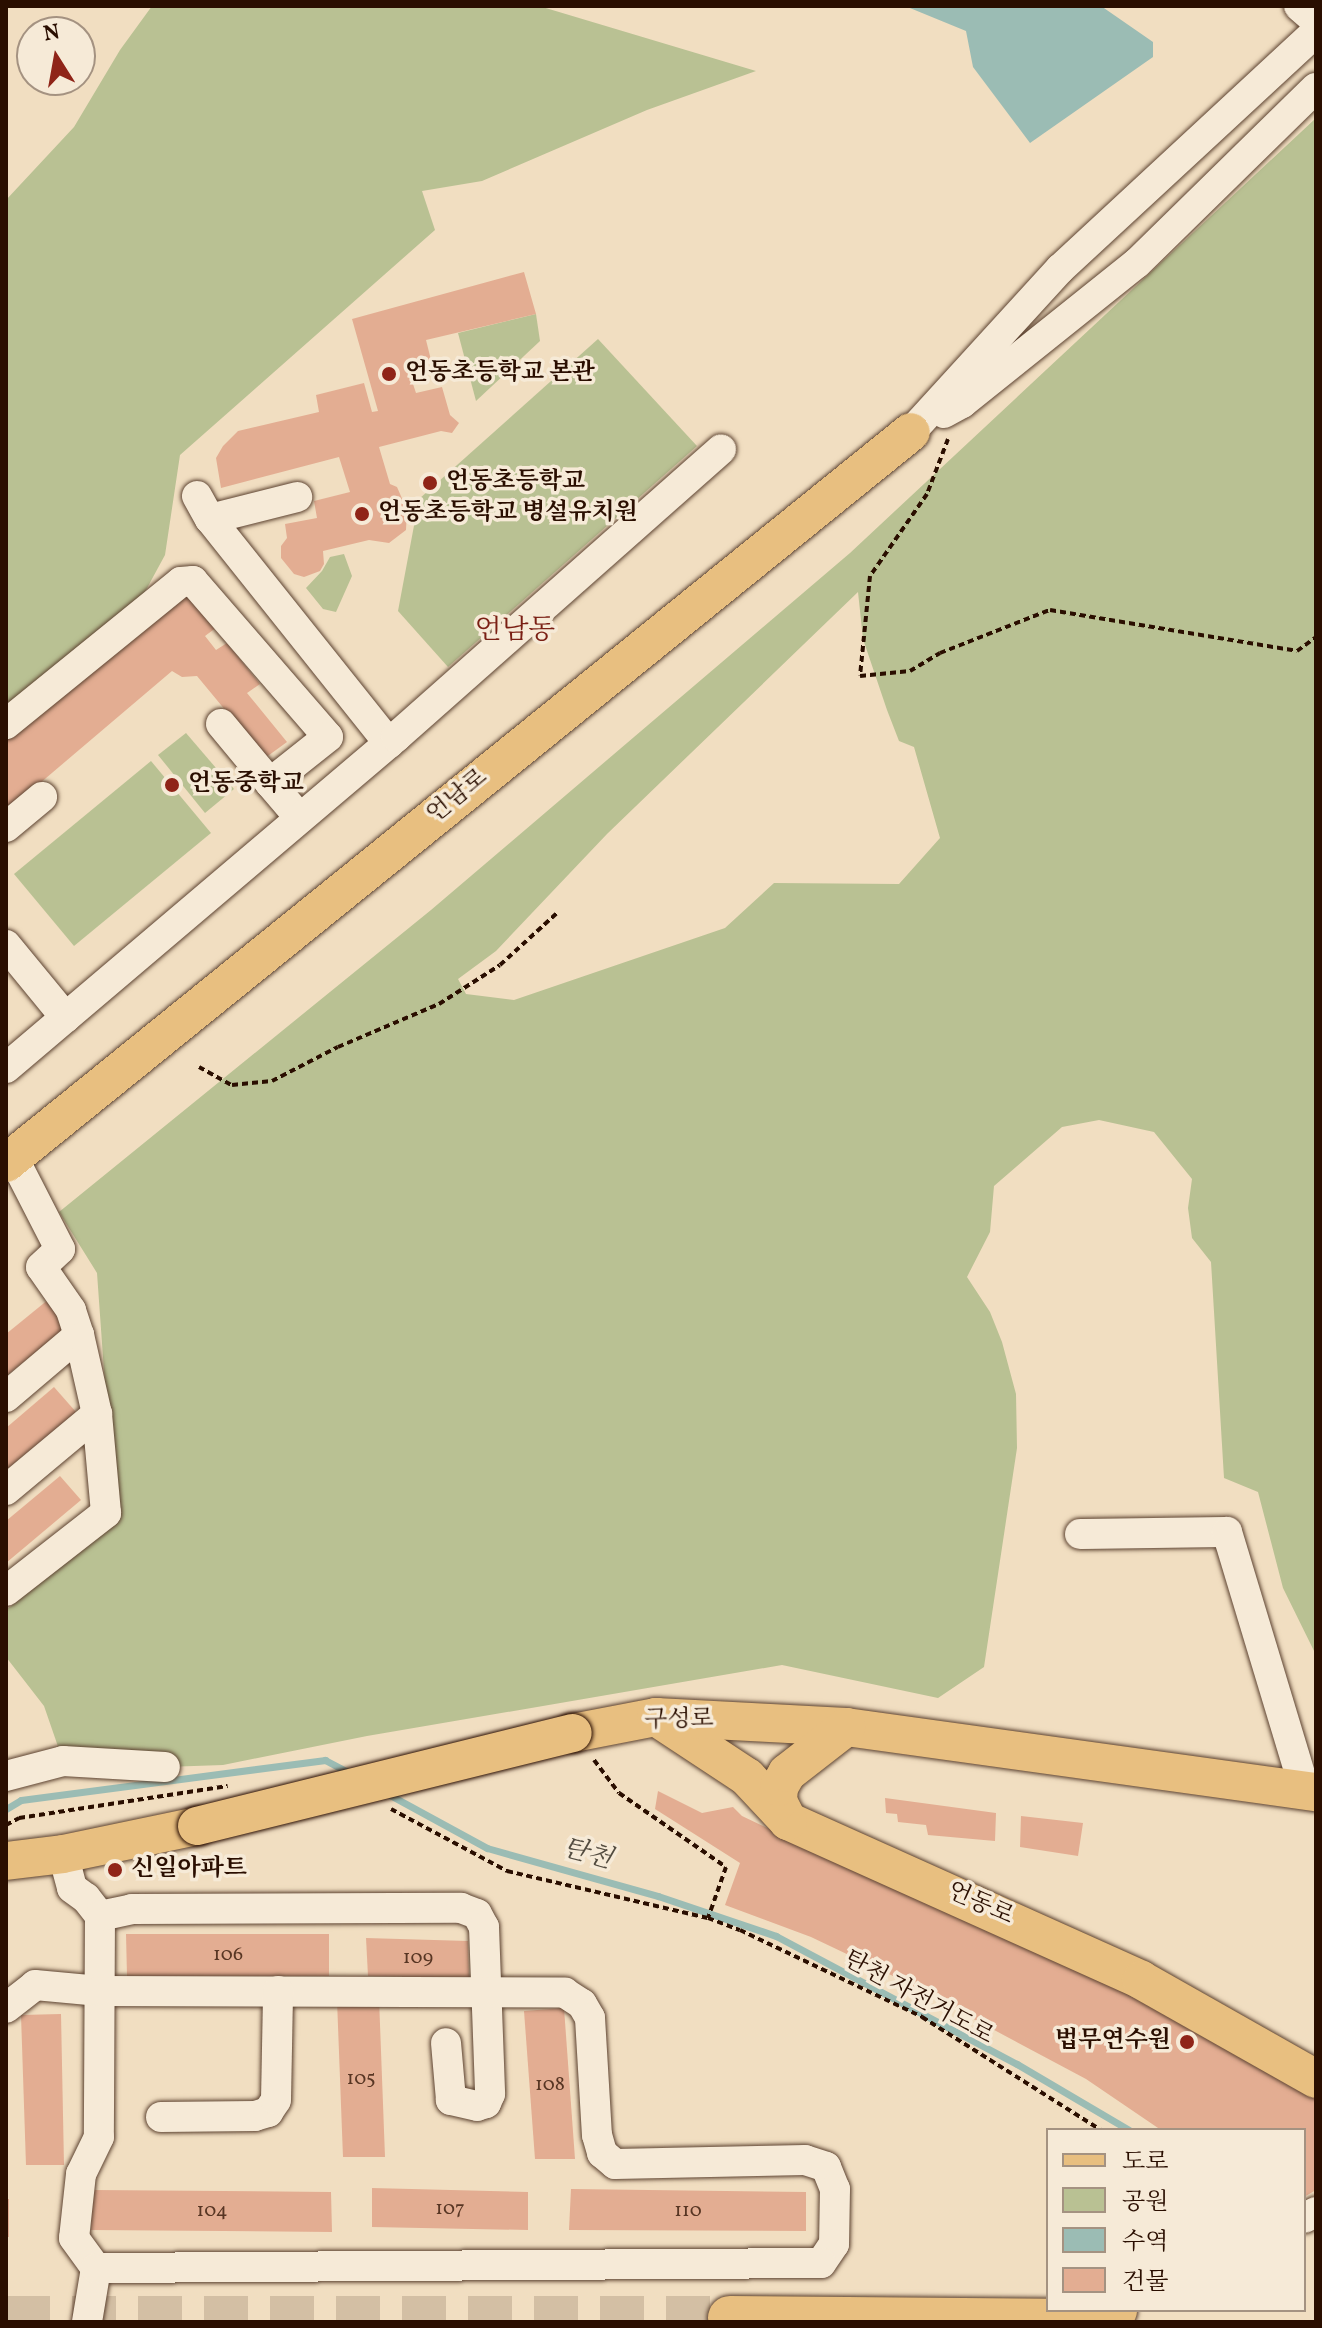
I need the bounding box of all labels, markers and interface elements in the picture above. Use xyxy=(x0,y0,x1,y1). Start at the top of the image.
north arrow xyxy=(16,16,96,96)
text: N xyxy=(41,17,63,51)
place label: 언동초등학교 본관 xyxy=(405,360,595,388)
marker: 언동초등학교 본관 xyxy=(380,365,398,383)
place label: 언동초등학교 xyxy=(446,469,585,497)
marker: 언동초등학교 xyxy=(421,474,439,492)
place label: 언동초등학교 병설유치원 xyxy=(378,500,638,528)
marker: 언동초등학교 병설유치원 xyxy=(353,505,371,523)
district label: 언남동 xyxy=(474,614,556,648)
street label: 언남로 xyxy=(422,764,494,830)
place label: 언동중학교 xyxy=(188,771,304,799)
marker: 언동중학교 xyxy=(163,776,181,794)
street label: 구성로 xyxy=(644,1706,714,1736)
water label: 탄천 xyxy=(559,1833,615,1877)
place label: 신일아파트 xyxy=(131,1856,247,1884)
marker: 신일아파트 xyxy=(106,1861,124,1879)
street label: 언동로 xyxy=(942,1878,1018,1932)
house number: 106 xyxy=(213,1943,243,1967)
house number: 109 xyxy=(403,1946,433,1970)
street label: 탄천 자전거도로 xyxy=(838,1946,998,2052)
place label: 법무연수원 xyxy=(1055,2028,1171,2056)
marker: 법무연수원 xyxy=(1178,2033,1196,2051)
house number: 105 xyxy=(346,2067,376,2091)
house number: 108 xyxy=(535,2073,565,2097)
legend xyxy=(1046,2128,1306,2312)
text: 도로 xyxy=(1122,2146,1168,2180)
text: 공원 xyxy=(1122,2186,1168,2220)
house number: 107 xyxy=(435,2197,465,2221)
house number: 104 xyxy=(196,2199,228,2223)
house number: 110 xyxy=(674,2199,702,2223)
text: 수역 xyxy=(1122,2226,1168,2260)
text: 건물 xyxy=(1122,2266,1168,2300)

